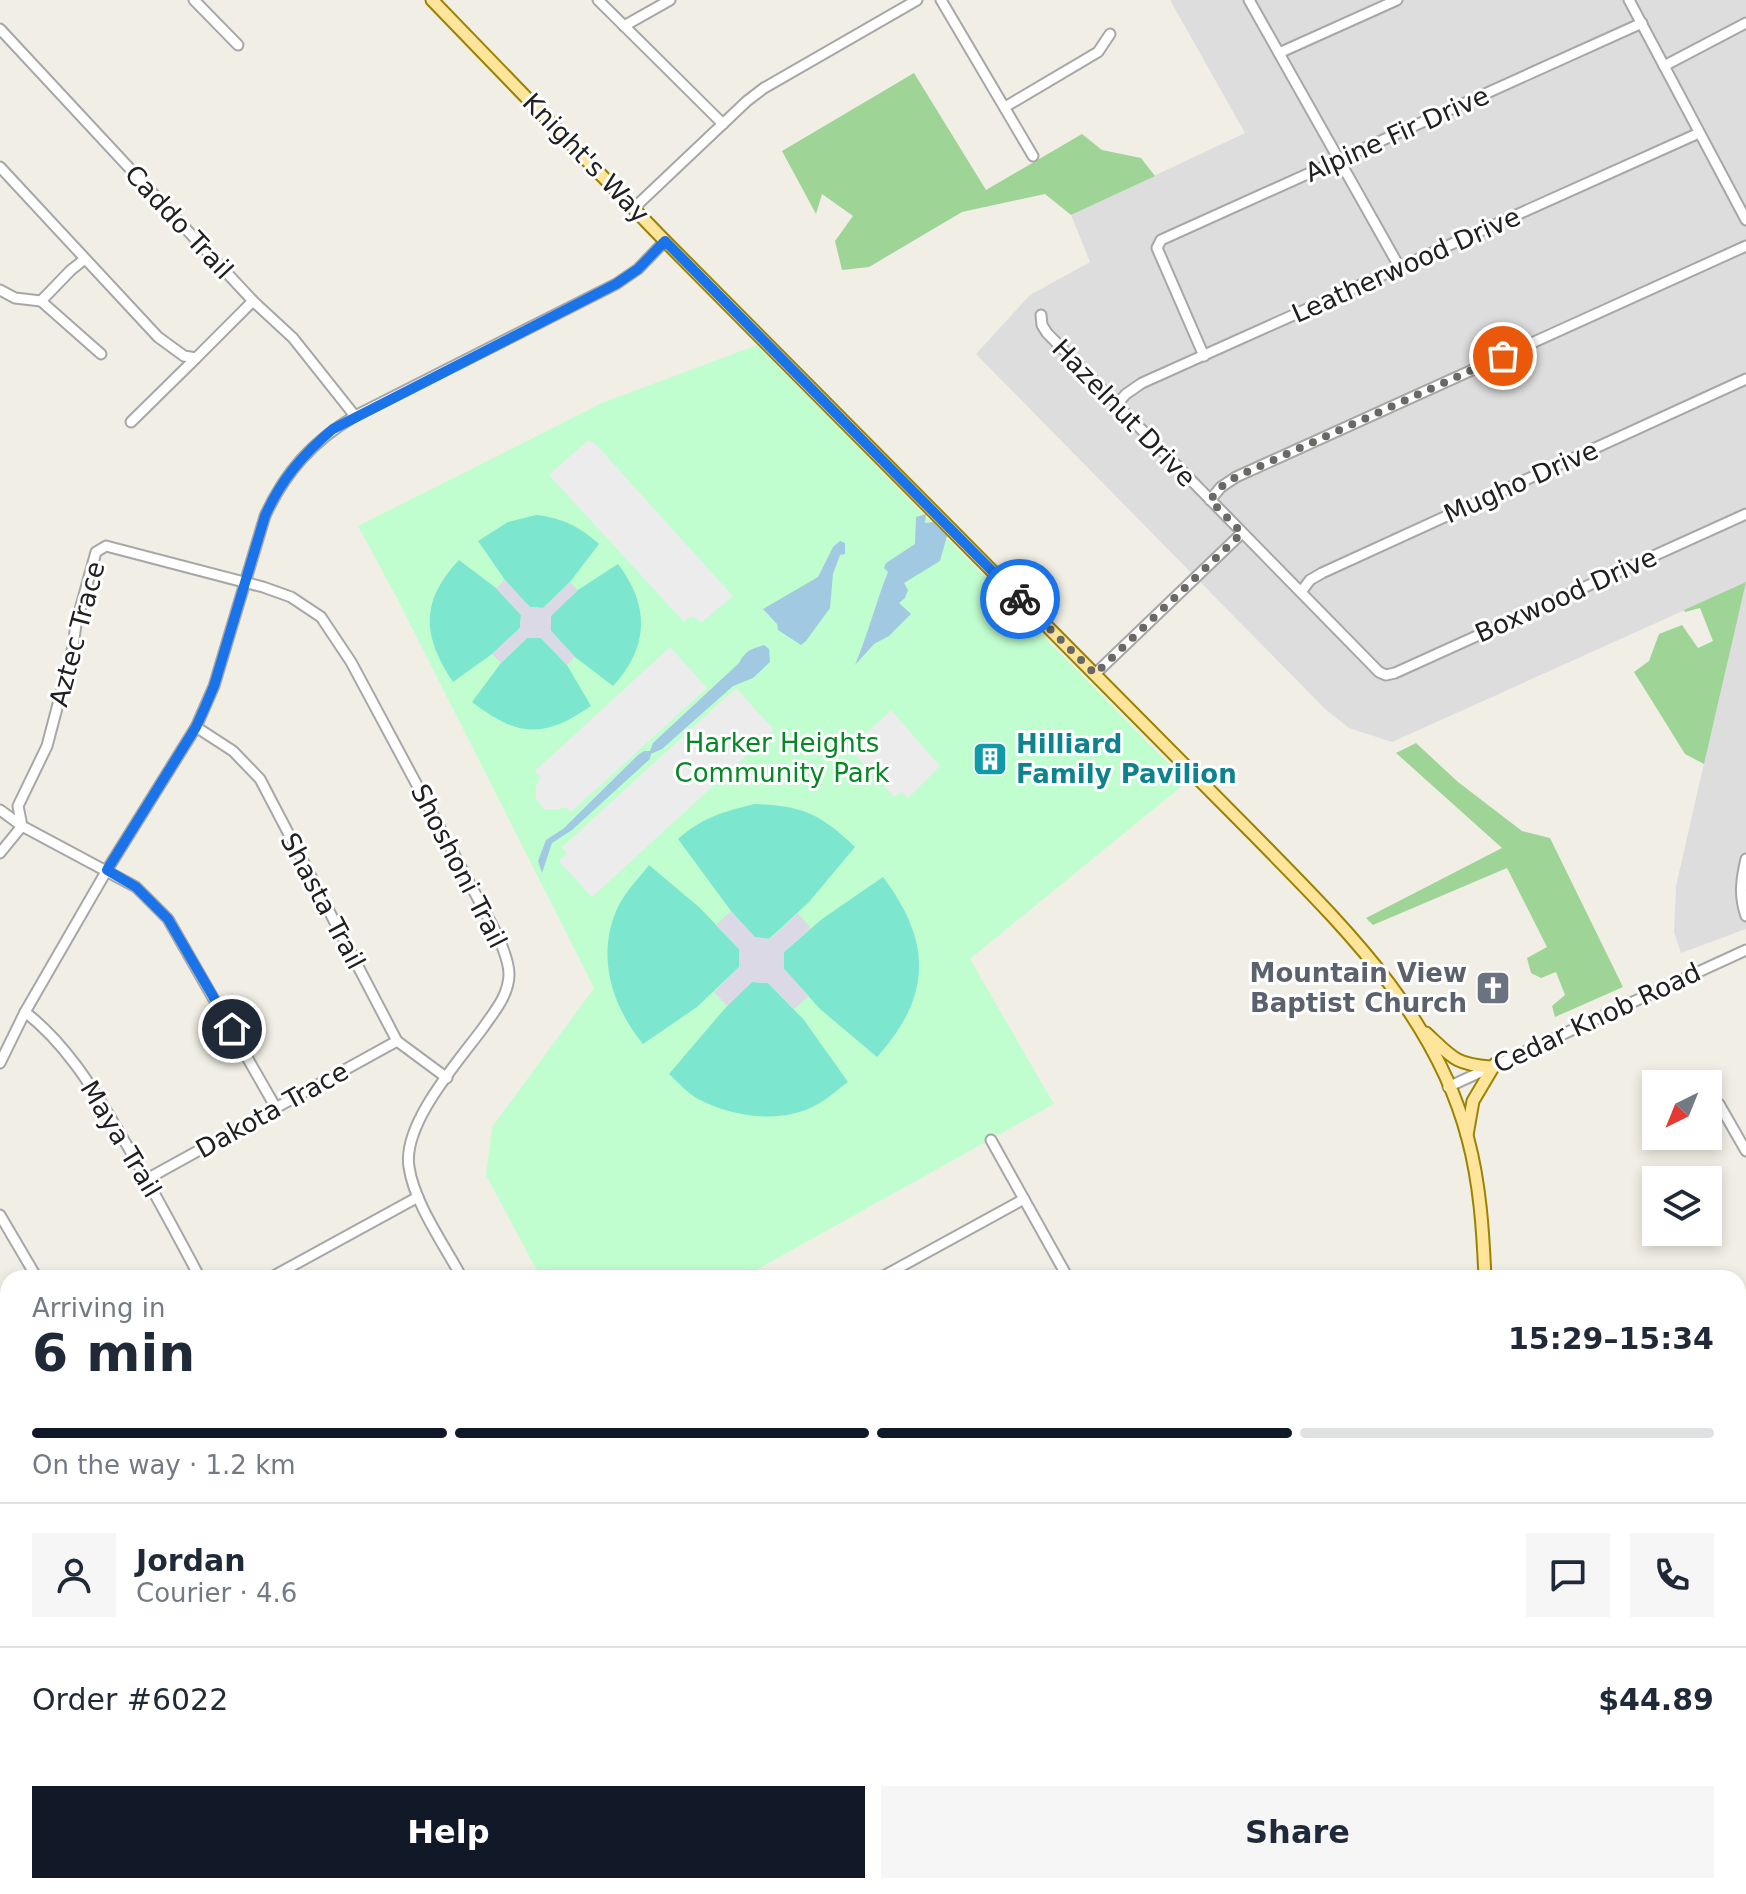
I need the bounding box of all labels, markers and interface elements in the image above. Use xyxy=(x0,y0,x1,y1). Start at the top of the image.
street label: Alpine Fir Drive xyxy=(1300,80,1494,188)
street label: Knight's Way xyxy=(517,87,655,229)
street label: Caddo Trail xyxy=(119,159,239,285)
street label: Leatherwood Drive xyxy=(1287,201,1525,329)
pin xyxy=(1469,322,1537,390)
street label: Hazelnut Drive xyxy=(1046,333,1202,493)
icon: bag xyxy=(1481,334,1525,378)
street label: Mugho Drive xyxy=(1439,435,1603,529)
street label: Boxwood Drive xyxy=(1471,542,1661,648)
street label: Aztec Trace xyxy=(43,558,111,710)
courier xyxy=(980,559,1060,639)
icon: bike xyxy=(998,577,1042,621)
park label: Harker Heights Community Park xyxy=(675,728,889,788)
place label: Hilliard Family Pavilion xyxy=(1016,729,1237,789)
building icon: Hilliard Family Pavilion xyxy=(971,740,1009,778)
street label: Shoshoni Trail xyxy=(405,779,513,953)
street label: Shasta Trail xyxy=(275,828,371,974)
street label: Cedar Knob Road xyxy=(1489,957,1705,1079)
place label: Mountain View Baptist Church xyxy=(1250,958,1467,1018)
church icon: Mountain View Baptist Church xyxy=(1474,969,1512,1007)
pin xyxy=(198,995,266,1063)
icon: home xyxy=(210,1007,254,1051)
street label: Dakota Trace xyxy=(191,1056,353,1164)
north arrow xyxy=(1642,1070,1722,1150)
map controls xyxy=(1642,1070,1722,1246)
street label: Maya Trail xyxy=(74,1075,168,1203)
button: layers xyxy=(1642,1166,1722,1246)
text: Arriving in xyxy=(32,1293,166,1323)
text: 15:29–15:34 xyxy=(1508,1321,1714,1356)
text: 6 min xyxy=(32,1323,195,1383)
text: On the way · 1.2 km xyxy=(32,1450,296,1480)
button: person xyxy=(32,1533,116,1617)
button: chat xyxy=(1526,1533,1610,1617)
button: phone xyxy=(1630,1533,1714,1617)
text: Jordan xyxy=(136,1543,246,1578)
text: Courier · 4.6 xyxy=(136,1578,297,1608)
text: Order #6022 xyxy=(32,1682,228,1717)
text: $44.89 xyxy=(1598,1682,1714,1717)
button: Help xyxy=(32,1786,865,1878)
button: Share xyxy=(881,1786,1714,1878)

